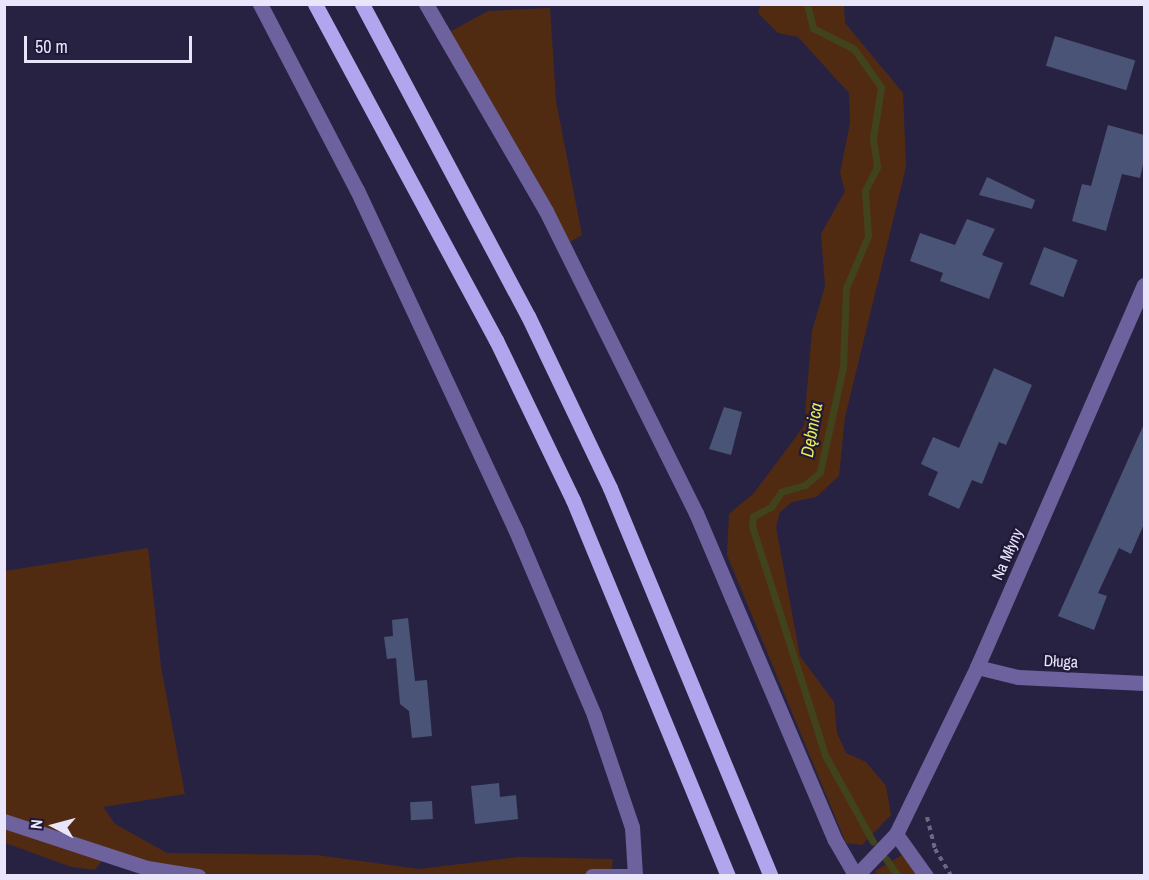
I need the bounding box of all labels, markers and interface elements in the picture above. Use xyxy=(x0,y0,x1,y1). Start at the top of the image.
scale bar xyxy=(27,24,195,62)
text: 50 m xyxy=(35,34,68,59)
water label: Dębnica xyxy=(797,401,827,459)
street label: Na Młyny xyxy=(987,525,1027,583)
street label: Długa xyxy=(1043,651,1079,671)
north arrow xyxy=(24,796,84,856)
text: N xyxy=(25,818,48,830)

